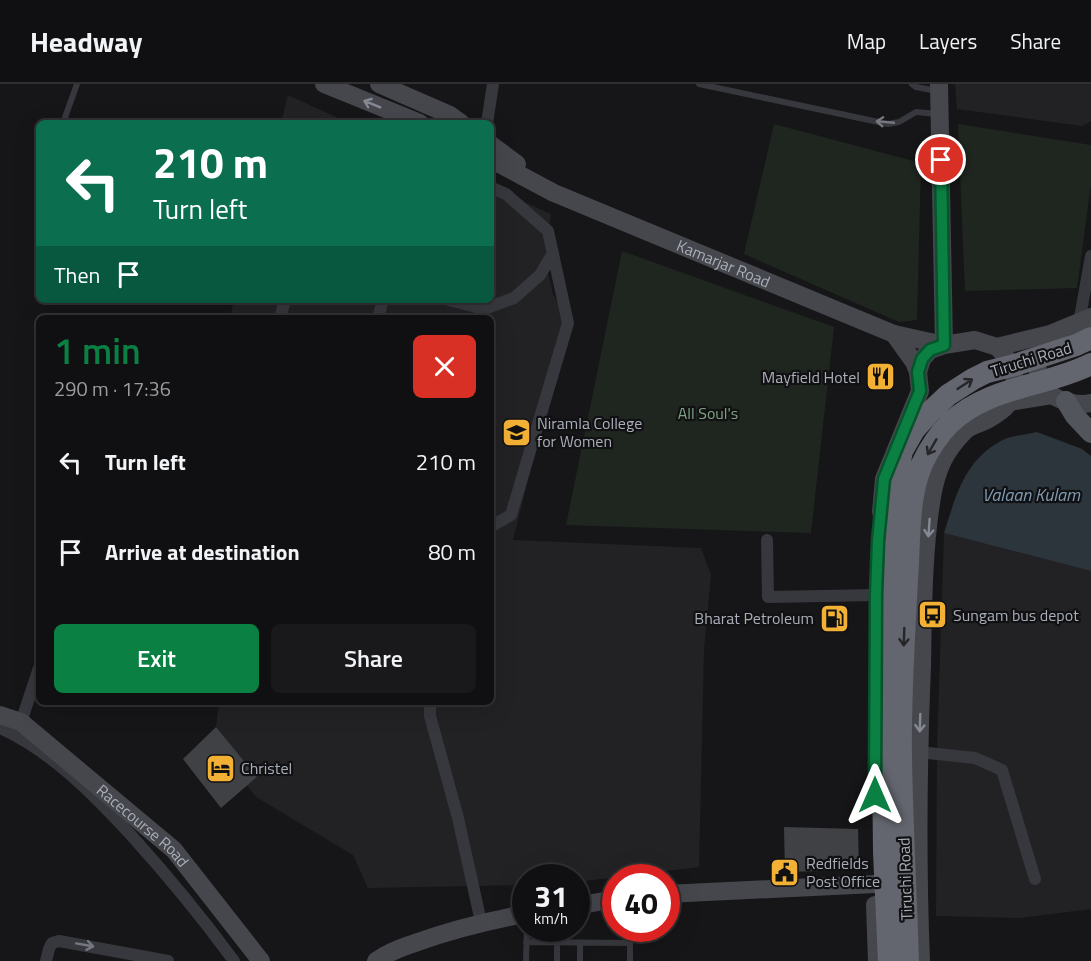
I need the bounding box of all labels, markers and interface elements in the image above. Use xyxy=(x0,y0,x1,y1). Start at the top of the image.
text: Headway xyxy=(30,20,142,63)
text: Map xyxy=(847,25,886,57)
text: Layers xyxy=(919,25,977,57)
text: Share xyxy=(1010,25,1061,57)
one-way arrow xyxy=(364,97,382,108)
one-way arrow xyxy=(876,116,896,127)
text: 210 m xyxy=(153,130,268,194)
pin xyxy=(915,134,966,185)
icon: arrive xyxy=(924,143,957,176)
icon: left xyxy=(54,144,132,222)
text: Turn left xyxy=(153,188,247,229)
street label: Kamarjar Road xyxy=(673,233,774,293)
text: Then xyxy=(54,258,100,292)
icon: arrive xyxy=(112,258,145,291)
text: 1 min xyxy=(54,323,141,378)
button: close xyxy=(413,335,476,398)
street label: Tiruchi Road xyxy=(988,335,1074,383)
restaurant icon: Mayfield Hotel xyxy=(865,361,897,393)
place label: Mayfield Hotel xyxy=(762,365,860,389)
text: 290 m · 17:36 xyxy=(54,373,171,404)
one-way arrow xyxy=(956,378,973,390)
park label: All Soul's xyxy=(678,401,738,425)
place label: Niramla College for Women xyxy=(537,411,642,453)
school or university icon: Niramla College for Women xyxy=(500,416,532,448)
one-way arrow xyxy=(926,438,938,455)
text: Turn left xyxy=(105,445,186,479)
text: 210 m xyxy=(416,445,476,479)
icon: left xyxy=(54,446,87,479)
water label: Valaan Kulam xyxy=(982,481,1081,508)
one-way arrow xyxy=(923,517,934,537)
text: Arrive at destination xyxy=(105,535,300,569)
text: 80 m xyxy=(428,535,476,569)
icon: arrive xyxy=(54,536,87,569)
bus stop icon: Sungam bus depot xyxy=(916,599,948,631)
fuel station icon: Bharat Petroleum xyxy=(819,602,851,634)
place label: Sungam bus depot xyxy=(953,603,1079,627)
place label: Bharat Petroleum xyxy=(694,606,814,630)
button: Exit xyxy=(54,624,259,693)
button: Share xyxy=(271,624,476,693)
one-way arrow xyxy=(899,627,910,647)
one-way arrow xyxy=(914,712,925,732)
hotel icon: Christel xyxy=(204,752,236,784)
place label: Christel xyxy=(241,756,292,780)
position arrow xyxy=(843,763,907,827)
street label: Racecourse Road xyxy=(91,778,195,872)
street label: Tiruchi Road xyxy=(892,837,918,921)
place label: Redfields Post Office xyxy=(806,851,880,893)
public building icon: Redfields Post Office xyxy=(769,856,801,888)
speed limit sign: 40 xyxy=(602,864,680,942)
text: 31 xyxy=(534,873,568,919)
text: km/h xyxy=(534,907,568,930)
one-way arrow xyxy=(75,940,95,951)

